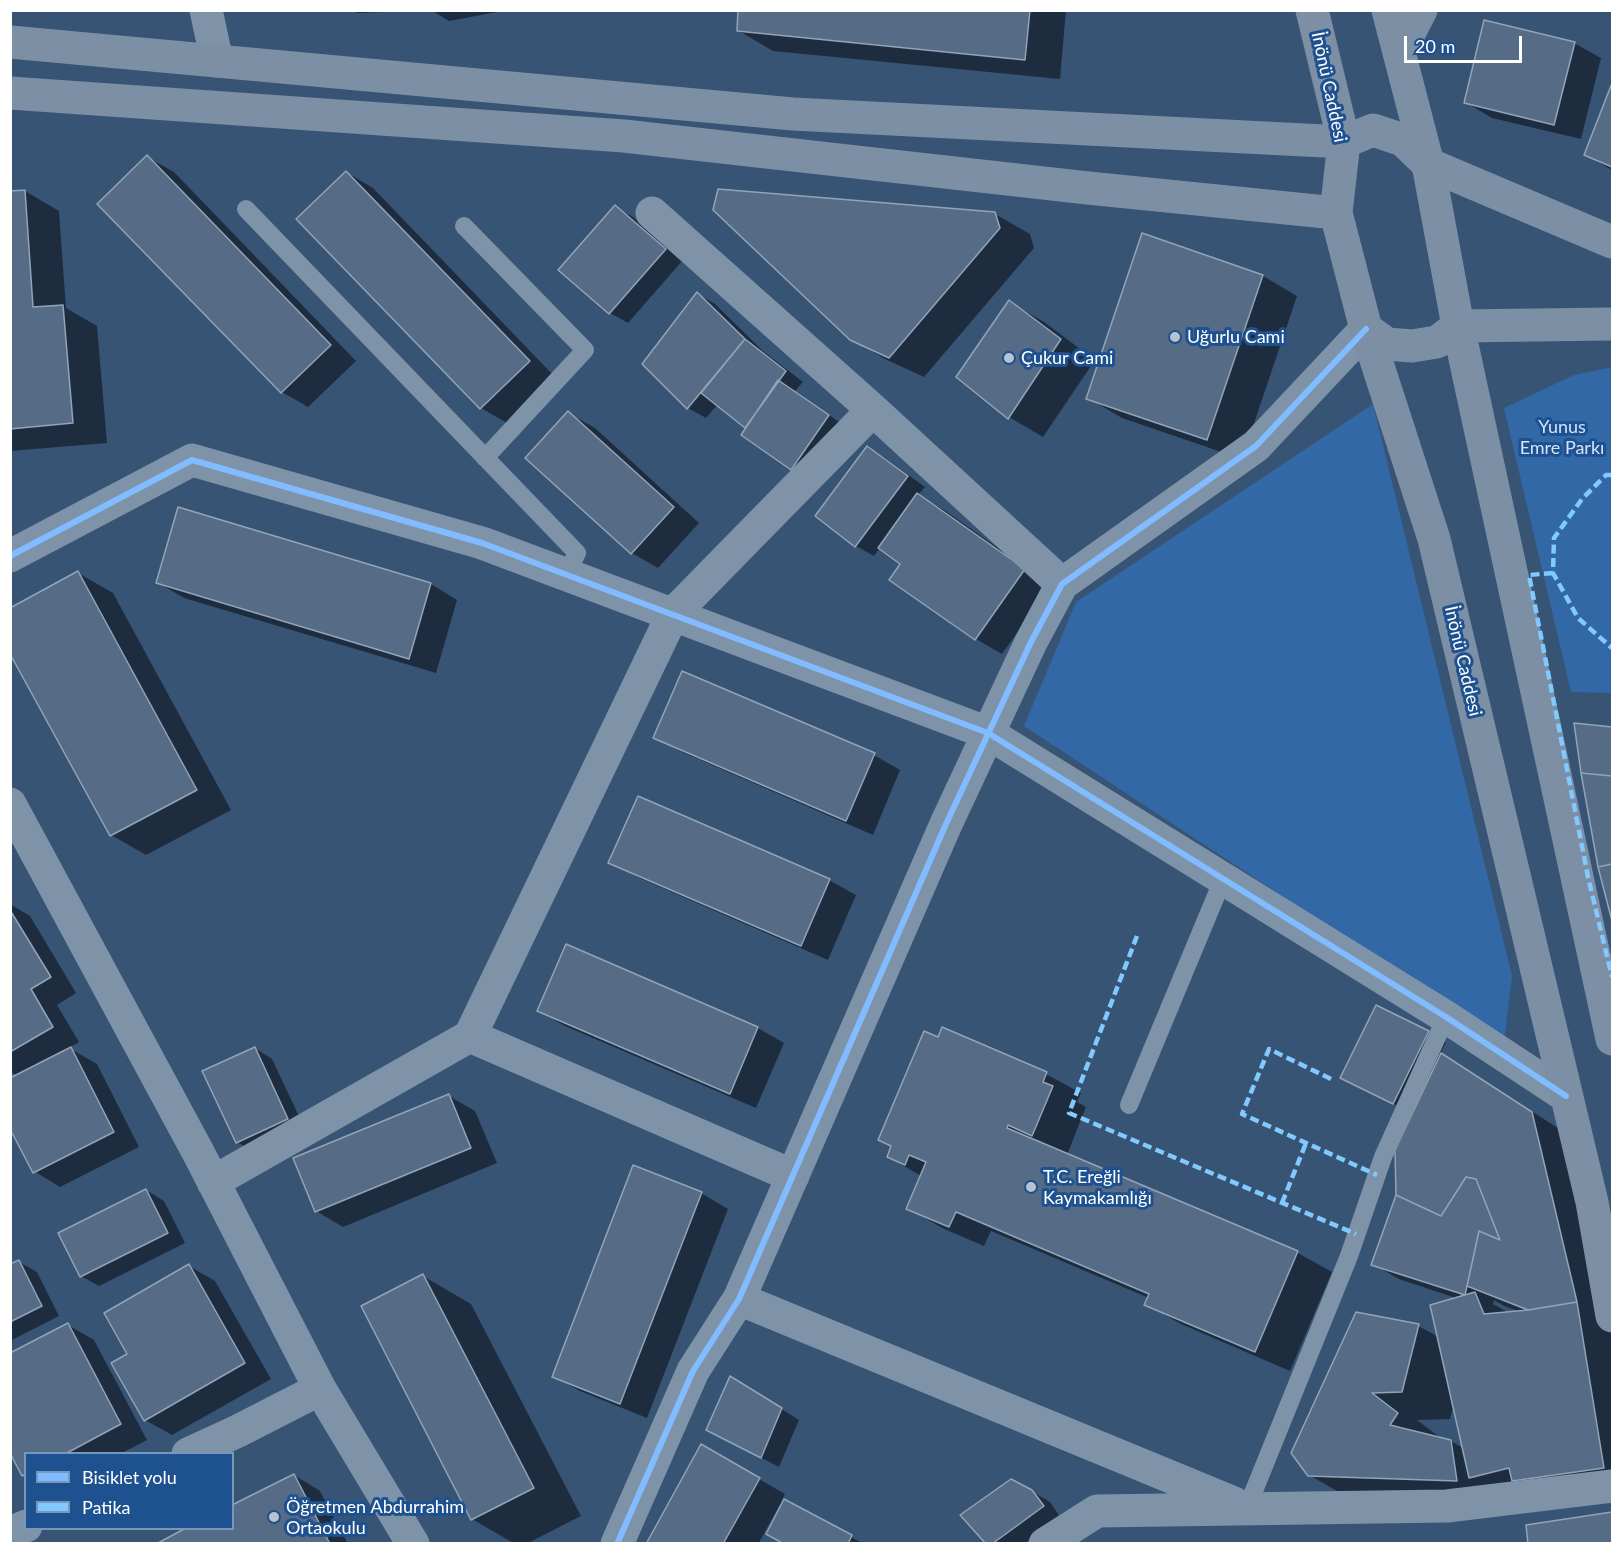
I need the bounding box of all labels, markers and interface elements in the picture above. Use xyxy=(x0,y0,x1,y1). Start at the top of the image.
scale bar xyxy=(1407,24,1526,62)
street label: İnönü Caddesi xyxy=(1307,30,1351,144)
text: 20 m xyxy=(1415,35,1455,57)
place label: Uğurlu Cami xyxy=(1187,326,1285,348)
marker: Uğurlu Cami xyxy=(1168,330,1182,344)
place label: Çukur Cami xyxy=(1021,347,1113,369)
marker: Çukur Cami xyxy=(1002,351,1016,365)
park label: Yunus Emre Parkı xyxy=(1520,416,1604,458)
street label: İnönü Caddesi xyxy=(1440,604,1486,718)
place label: T.C. Ereğli Kaymakamlığı xyxy=(1043,1166,1152,1208)
marker: T.C. Ereğli Kaymakamlığı xyxy=(1024,1180,1038,1194)
legend xyxy=(24,1452,234,1530)
text: Bisiklet yolu xyxy=(82,1466,177,1488)
text: Patika xyxy=(82,1496,131,1518)
place label: Öğretmen Abdurrahim Ortaokulu xyxy=(286,1496,464,1538)
marker: Öğretmen Abdurrahim Ortaokulu xyxy=(267,1510,281,1524)

